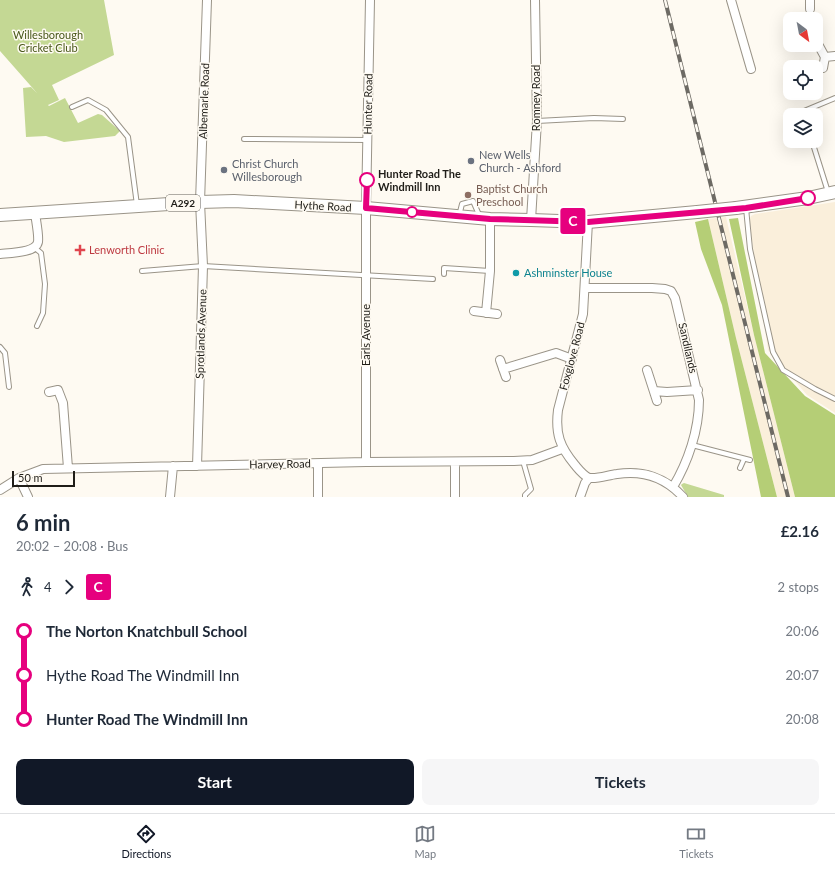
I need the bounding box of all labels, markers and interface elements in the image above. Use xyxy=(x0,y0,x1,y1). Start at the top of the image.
north arrow xyxy=(783,12,823,52)
map controls xyxy=(783,12,823,148)
park label: Willesborough Cricket Club xyxy=(13,28,83,54)
button: locate xyxy=(783,60,823,100)
street label: Albemarle Road xyxy=(196,63,211,139)
street label: Romney Road xyxy=(529,65,542,131)
street label: Hunter Road xyxy=(360,73,375,135)
button: layers xyxy=(783,108,823,148)
place label: New Wells Church - Ashford xyxy=(479,148,561,174)
marker: New Wells Church - Ashford xyxy=(466,156,476,166)
place label: Christ Church Willesborough xyxy=(232,157,302,183)
marker: Christ Church Willesborough xyxy=(219,165,229,175)
place label: Hunter Road The Windmill Inn xyxy=(378,167,461,193)
marker: Hunter Road The Windmill Inn xyxy=(359,172,375,188)
place label: Baptist Church Preschool xyxy=(476,182,548,208)
marker: Baptist Church Preschool xyxy=(463,190,473,200)
unlabelled marker xyxy=(800,190,816,206)
road number: A292 xyxy=(166,195,200,211)
street label: Hythe Road xyxy=(294,198,352,213)
unlabelled marker xyxy=(406,206,418,218)
line badge: C xyxy=(560,208,586,234)
text: C xyxy=(568,212,578,229)
place label: Lenworth Clinic xyxy=(89,243,164,256)
marker: Lenworth Clinic xyxy=(74,244,86,256)
place label: Ashminster House xyxy=(524,266,613,279)
marker: Ashminster House xyxy=(511,268,521,278)
street label: Sprotlands Avenue xyxy=(192,289,209,379)
street label: Earls Avenue xyxy=(359,304,372,366)
street label: Foxglove Road xyxy=(556,320,587,391)
street label: Sandilands xyxy=(676,321,701,375)
street label: Harvey Road xyxy=(249,456,311,471)
scale bar xyxy=(12,469,75,488)
text: 50 m xyxy=(18,471,43,484)
text: 6 min xyxy=(16,509,71,536)
text: £2.16 xyxy=(781,522,819,540)
text: 20:02 – 20:08 · Bus xyxy=(16,538,128,554)
icon: walk xyxy=(16,576,38,598)
icon: forward xyxy=(58,576,80,598)
text: C xyxy=(94,578,103,595)
text: 4 xyxy=(44,579,52,595)
text: 2 stops xyxy=(778,579,819,595)
text: The Norton Knatchbull School xyxy=(46,622,247,640)
text: 20:06 xyxy=(786,623,819,639)
text: Hythe Road The Windmill Inn xyxy=(46,666,239,684)
text: 20:07 xyxy=(786,667,819,683)
text: Hunter Road The Windmill Inn xyxy=(46,710,248,728)
text: 20:08 xyxy=(786,711,819,727)
button: Start xyxy=(16,759,414,805)
button: Tickets xyxy=(422,759,819,805)
tab: Directions xyxy=(122,823,171,860)
tab: Map xyxy=(414,823,436,860)
tab: Tickets xyxy=(679,823,713,860)

